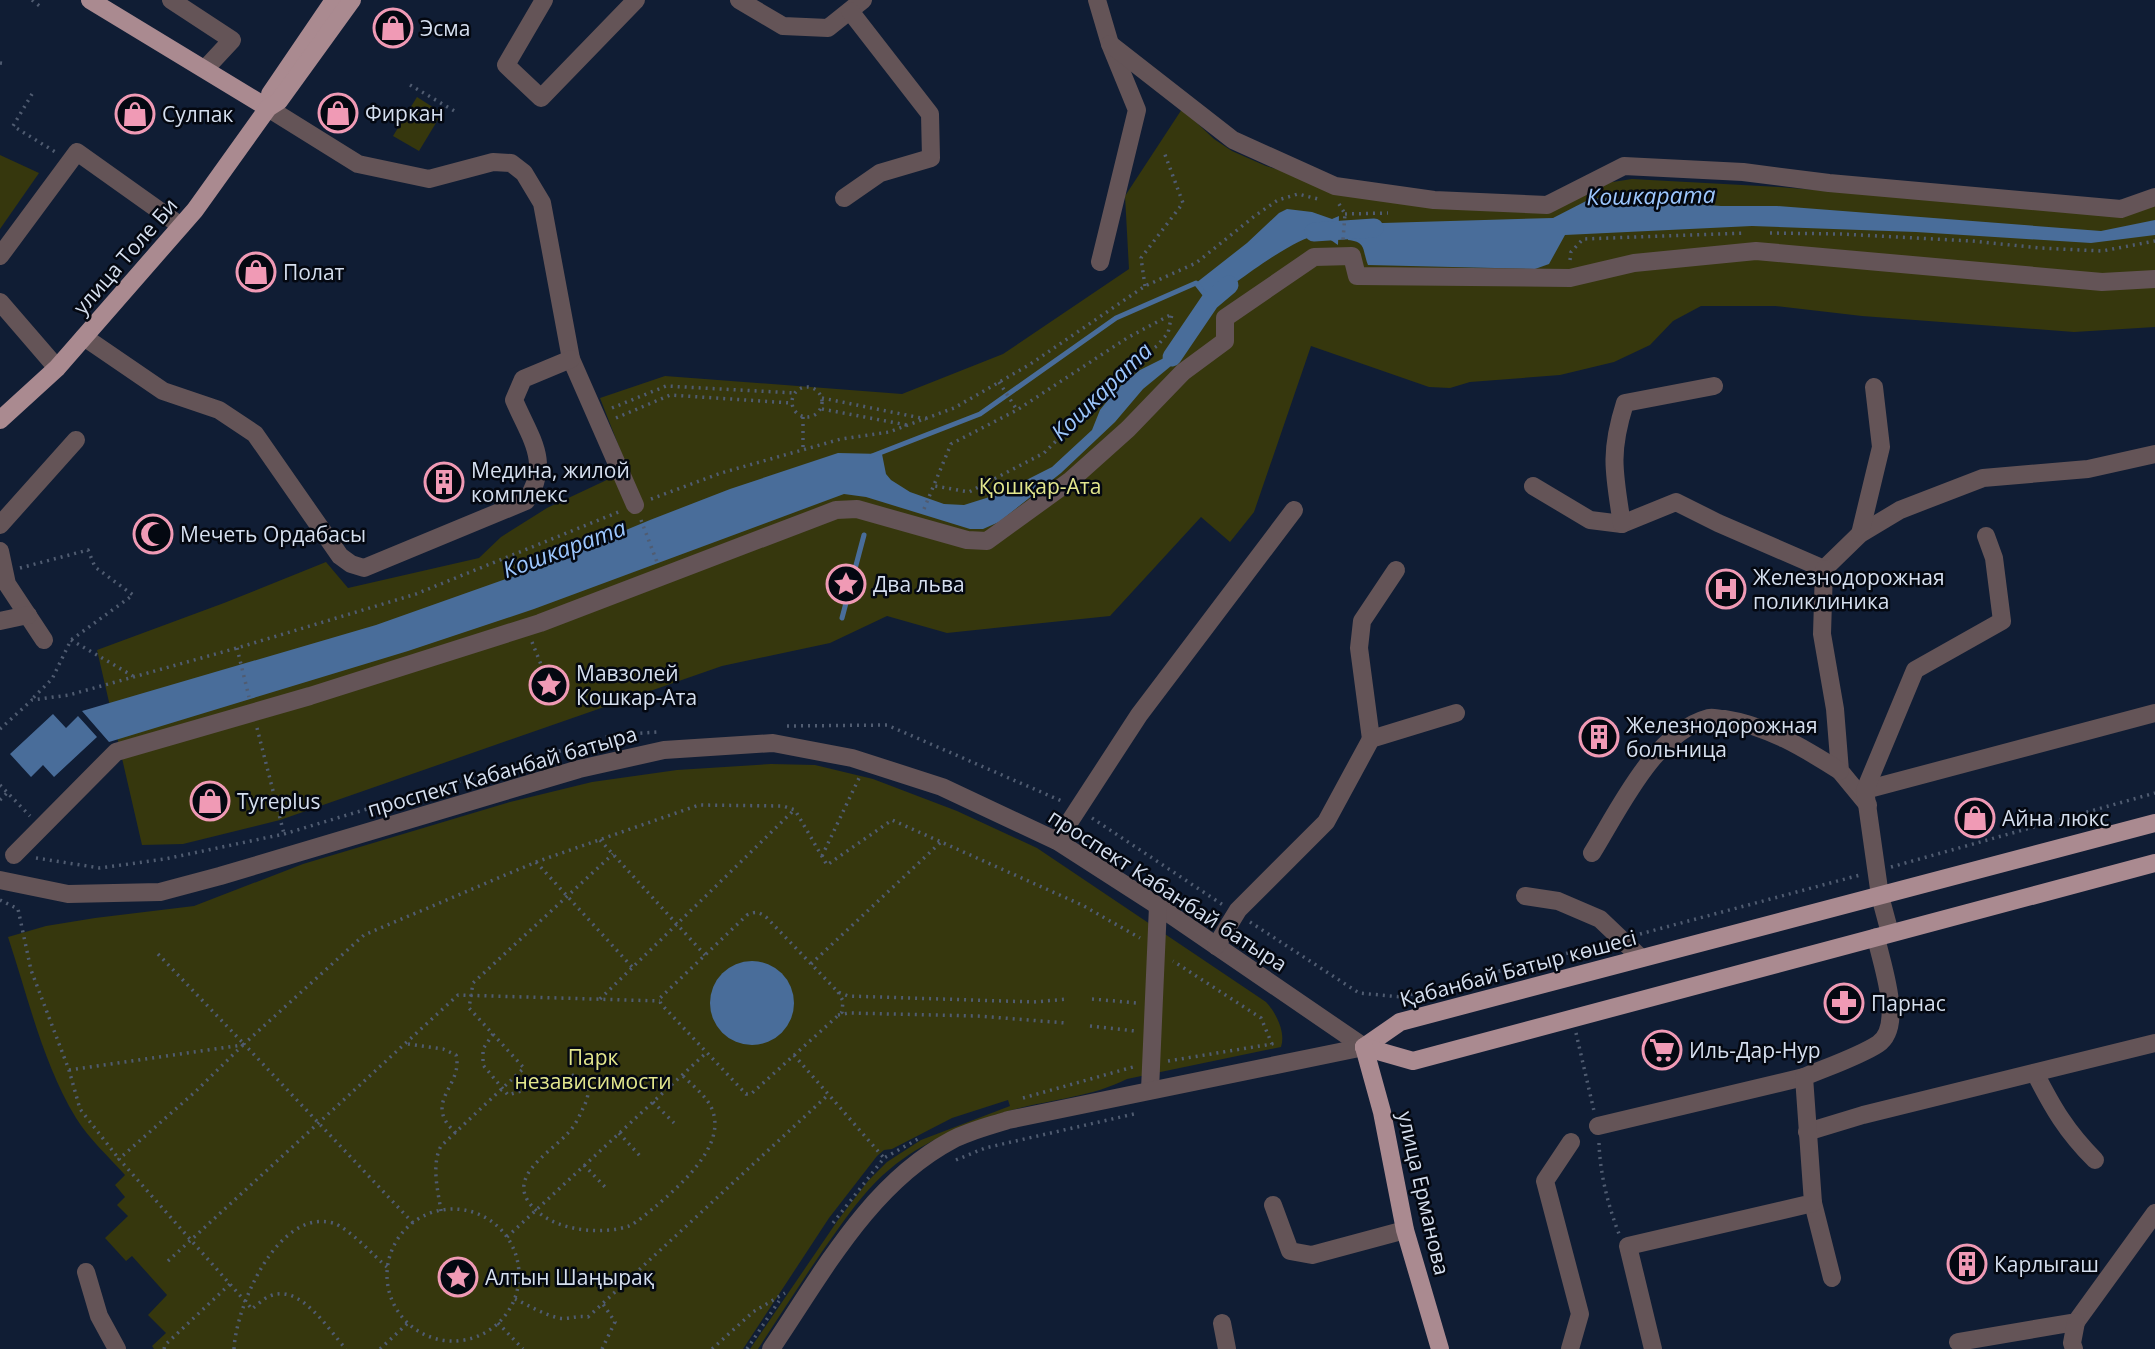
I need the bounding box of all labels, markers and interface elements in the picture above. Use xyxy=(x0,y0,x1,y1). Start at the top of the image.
shop icon: Эсма xyxy=(372,7,414,49)
place label: Эсма xyxy=(420,14,470,42)
shop icon: Фиркан xyxy=(317,92,359,134)
shop icon: Сулпак xyxy=(114,93,156,135)
place label: Фиркан xyxy=(365,99,444,127)
place label: Сулпак xyxy=(162,100,233,128)
water label: Кошкарата xyxy=(1586,178,1716,212)
street label: улица Толе Би xyxy=(67,192,183,320)
shop icon: Полат xyxy=(235,251,277,293)
place label: Полат xyxy=(283,258,345,286)
water label: Кошкарата xyxy=(1043,335,1159,447)
place label: Медина, жилой комплекс xyxy=(471,456,630,508)
building icon: Медина, жилой комплекс xyxy=(423,461,465,503)
park label: Қошқар-Ата xyxy=(979,472,1101,500)
water label: Кошкарата xyxy=(498,511,630,585)
mosque icon: Мечеть Ордабасы xyxy=(132,513,174,555)
place label: Мечеть Ордабасы xyxy=(180,520,366,548)
place icon: Два льва xyxy=(825,563,867,605)
place label: Железнодорожная поликлиника xyxy=(1753,563,1945,615)
hospital icon: Железнодорожная поликлиника xyxy=(1705,568,1747,610)
place label: Два льва xyxy=(873,570,965,598)
place label: Мавзолей Кошкар-Ата xyxy=(576,659,697,711)
place icon: Мавзолей Кошкар-Ата xyxy=(528,664,570,706)
place label: Железнодорожная больница xyxy=(1626,711,1818,763)
building icon: Железнодорожная больница xyxy=(1578,716,1620,758)
street label: проспект Кабанбай батыра xyxy=(364,719,640,823)
shop icon: Tyreplus xyxy=(189,780,231,822)
place label: Tyreplus xyxy=(237,787,321,815)
shop icon: Айна люкс xyxy=(1954,797,1996,839)
street label: проспект Кабанбай батыра xyxy=(1043,802,1293,978)
place label: Айна люкс xyxy=(2002,804,2109,832)
street label: Қабанбай Батыр көшесі xyxy=(1396,923,1640,1013)
pharmacy icon: Парнас xyxy=(1823,982,1865,1024)
place label: Парнас xyxy=(1871,989,1946,1017)
supermarket icon: Иль-Дар-Нур xyxy=(1641,1029,1683,1071)
place label: Иль-Дар-Нур xyxy=(1689,1036,1821,1064)
park label: Парк независимости xyxy=(514,1043,672,1095)
street label: улица Ерманова xyxy=(1392,1108,1456,1278)
building icon: Карлыгаш xyxy=(1946,1243,1988,1285)
place label: Карлыгаш xyxy=(1994,1250,2099,1278)
place icon: Алтын Шаңырақ xyxy=(437,1256,479,1298)
place label: Алтын Шаңырақ xyxy=(485,1263,655,1291)

